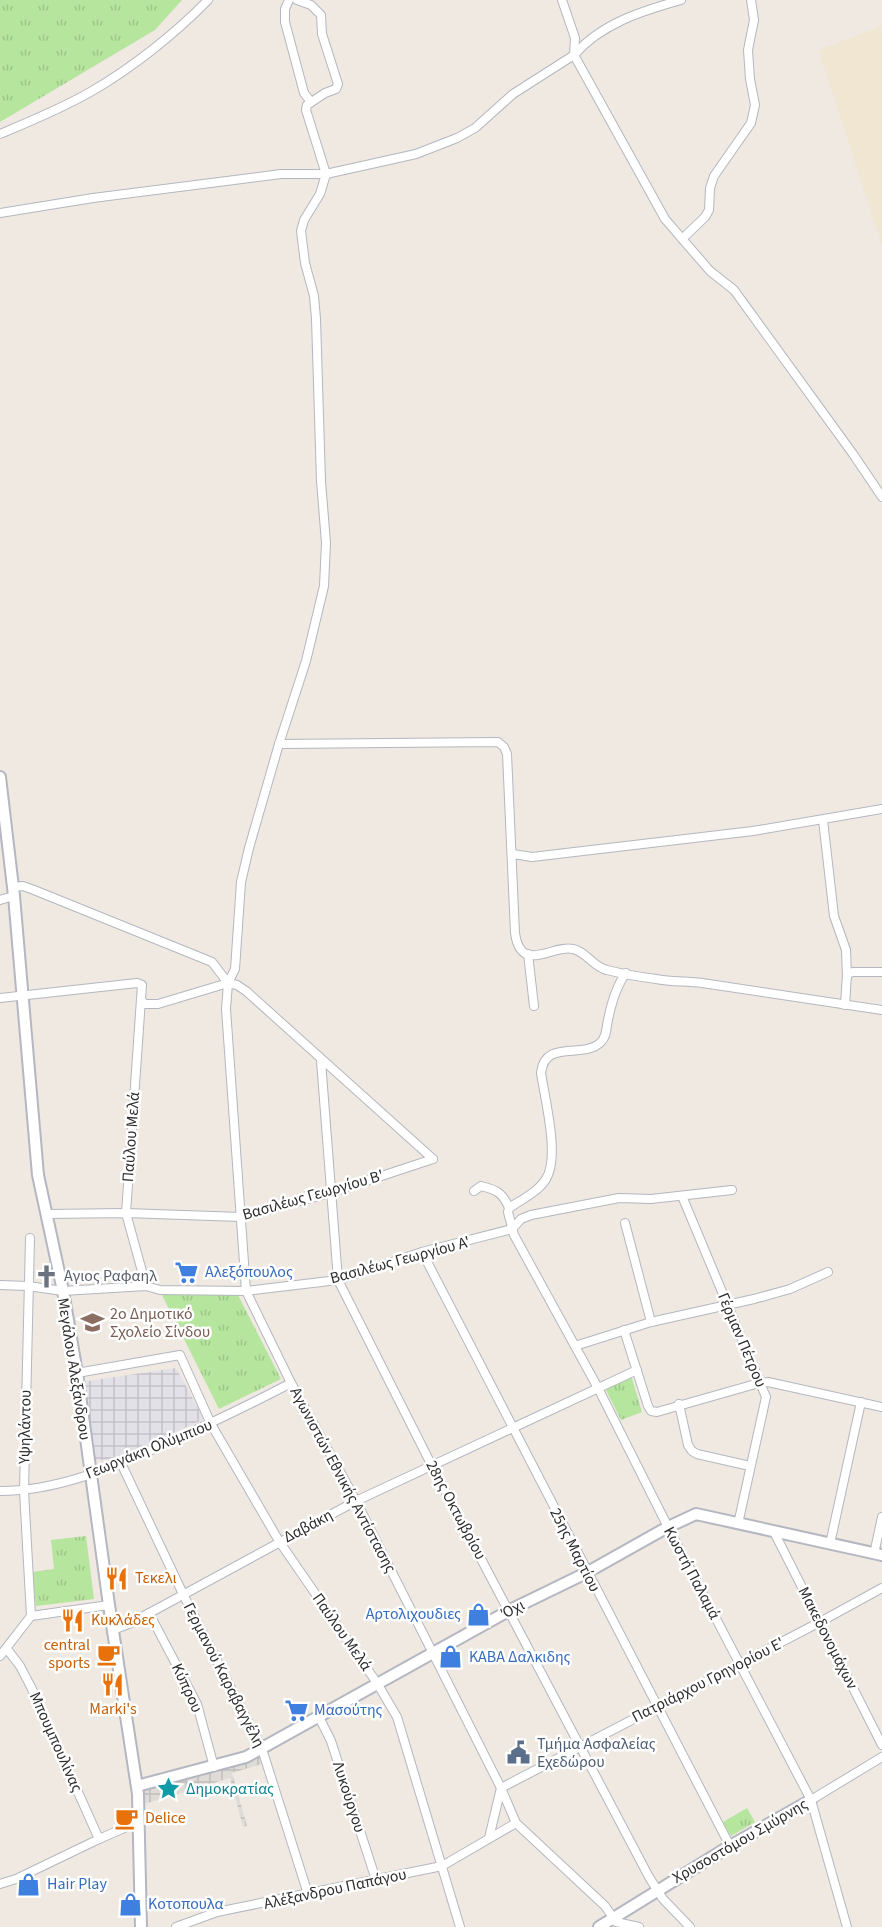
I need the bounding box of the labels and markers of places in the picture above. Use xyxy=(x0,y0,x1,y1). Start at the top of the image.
supermarket icon: Αλεξόπουλος xyxy=(174,1259,200,1285)
place label: Αλεξόπουλος xyxy=(205,1261,293,1283)
church icon: Αγιος Ραφαηλ xyxy=(33,1263,59,1289)
place label: Αγιος Ραφαηλ xyxy=(64,1265,157,1287)
place label: 2o Δημοτικό Σχολείο Σίνδου xyxy=(110,1303,210,1343)
school or university icon: 2o Δημοτικό Σχολείο Σίνδου xyxy=(79,1310,105,1336)
restaurant icon: Τεκελι xyxy=(104,1565,130,1591)
place label: Τεκελι xyxy=(135,1567,177,1589)
shop icon: Αρτολιχουδιες xyxy=(466,1601,492,1627)
place label: Αρτολιχουδιες xyxy=(366,1603,461,1625)
restaurant icon: Κυκλάδες xyxy=(60,1607,86,1633)
place label: Κυκλάδες xyxy=(91,1609,155,1631)
place label: central sports xyxy=(44,1634,90,1674)
cafe icon: central sports xyxy=(95,1641,121,1667)
shop icon: ΚΑΒΑ Δαλκιδης xyxy=(438,1644,464,1670)
place label: ΚΑΒΑ Δαλκιδης xyxy=(469,1646,571,1668)
restaurant icon: Marki's xyxy=(100,1671,126,1697)
supermarket icon: Μασούτης xyxy=(283,1697,309,1723)
place label: Marki's xyxy=(89,1698,137,1720)
place label: Μασούτης xyxy=(314,1699,383,1721)
place label: Τμήμα Ασφαλείας Εχεδώρου xyxy=(537,1733,656,1773)
public building icon: Τμήμα Ασφαλείας Εχεδώρου xyxy=(506,1740,532,1766)
place icon: Δημοκρατίας xyxy=(155,1776,181,1802)
place label: Δημοκρατίας xyxy=(186,1778,274,1800)
cafe icon: Delice xyxy=(114,1805,140,1831)
place label: Delice xyxy=(145,1807,186,1829)
shop icon: Hair Play xyxy=(16,1871,42,1897)
place label: Hair Play xyxy=(47,1873,107,1895)
shop icon: Κοτοπουλα xyxy=(117,1891,143,1917)
place label: Κοτοπουλα xyxy=(148,1893,223,1915)

